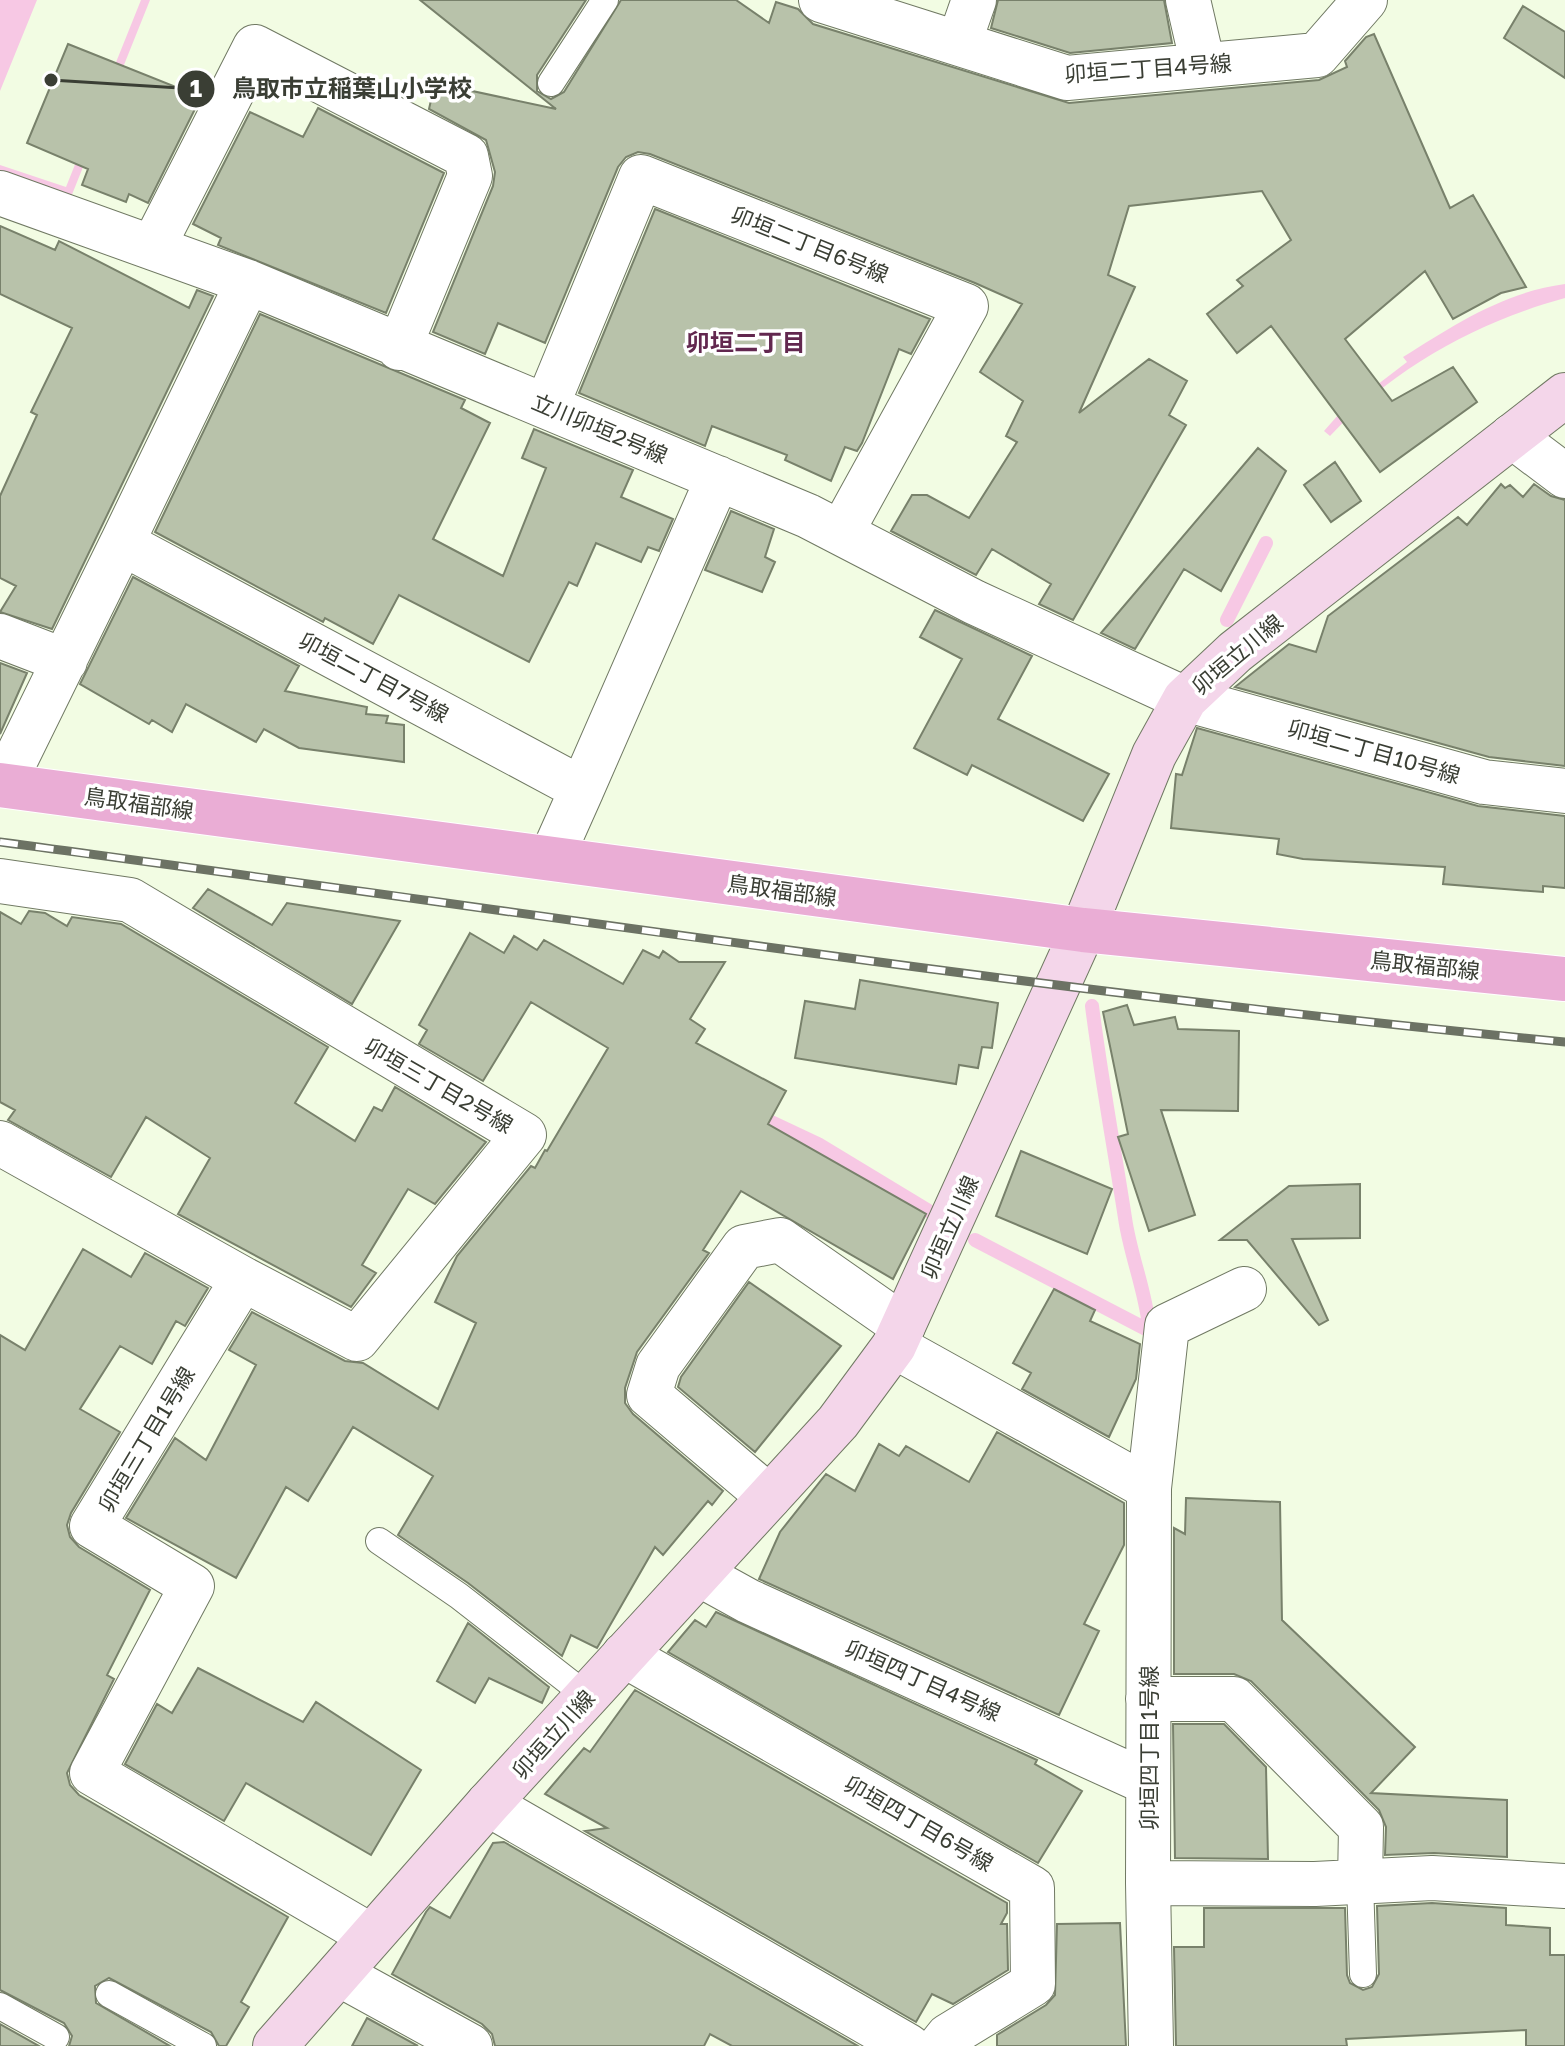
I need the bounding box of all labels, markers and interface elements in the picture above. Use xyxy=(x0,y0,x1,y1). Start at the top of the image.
street label: 卯垣二丁目4号線 xyxy=(1064,49,1232,87)
callout: 鳥取市立稲葉山小学校 xyxy=(176,65,488,113)
text: 1 xyxy=(190,73,202,102)
text: 鳥取市立稲葉山小学校 xyxy=(232,73,472,102)
street label: 卯垣二丁目6号線 xyxy=(727,200,893,288)
district label: 卯垣二丁目 xyxy=(686,327,806,356)
street label: 立川卯垣2号線 xyxy=(528,387,672,469)
street label: 卯垣立川線 xyxy=(1186,608,1288,700)
street label: 卯垣二丁目7号線 xyxy=(295,626,453,728)
street label: 卯垣二丁目10号線 xyxy=(1285,713,1463,789)
street label: 鳥取福部線 xyxy=(83,782,195,824)
street label: 鳥取福部線 xyxy=(726,869,838,911)
street label: 鳥取福部線 xyxy=(1369,946,1481,984)
street label: 卯垣三丁目2号線 xyxy=(360,1032,518,1138)
street label: 卯垣立川線 xyxy=(914,1171,984,1283)
street label: 卯垣三丁目1号線 xyxy=(92,1361,200,1517)
street label: 卯垣四丁目4号線 xyxy=(841,1634,1005,1726)
street label: 卯垣四丁目1号線 xyxy=(1135,1666,1162,1830)
street label: 卯垣立川線 xyxy=(506,1684,600,1784)
street label: 卯垣四丁目6号線 xyxy=(840,1769,998,1877)

